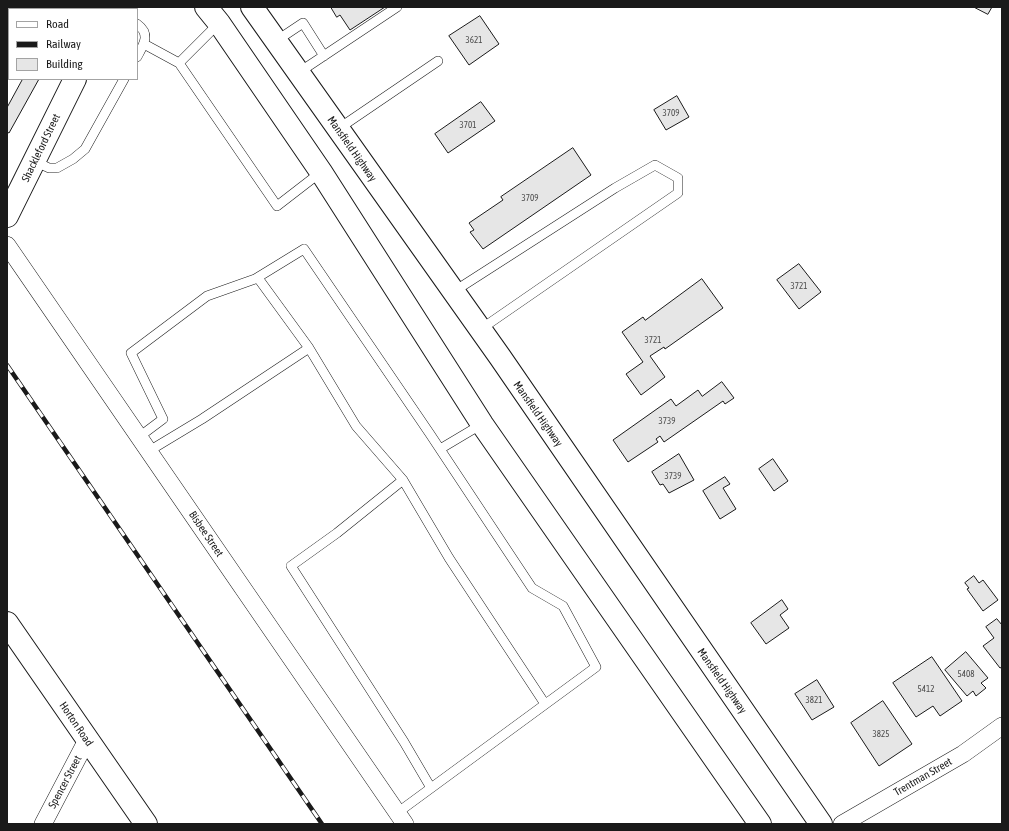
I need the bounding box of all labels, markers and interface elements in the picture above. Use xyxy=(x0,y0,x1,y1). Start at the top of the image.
legend xyxy=(8,8,138,80)
text: Road xyxy=(46,17,69,31)
house number: 3621 xyxy=(466,35,482,45)
text: Railway xyxy=(46,37,81,51)
text: Building xyxy=(46,57,83,71)
house number: 3709 xyxy=(663,108,679,118)
street label: Shackleford Street xyxy=(19,112,63,184)
street label: Mansfield Highway xyxy=(325,114,379,184)
house number: 3701 xyxy=(460,120,476,130)
house number: 3709 xyxy=(522,193,538,203)
house number: 3721 xyxy=(791,281,807,291)
house number: 3721 xyxy=(645,335,661,345)
street label: Mansfield Highway xyxy=(511,379,565,449)
house number: 3739 xyxy=(659,416,675,426)
house number: 3739 xyxy=(665,471,681,481)
street label: Bisbee Street xyxy=(186,509,226,559)
street label: Mansfield Highway xyxy=(695,646,749,716)
house number: 5408 xyxy=(958,669,974,679)
house number: 5412 xyxy=(918,684,934,694)
house number: 3821 xyxy=(806,695,822,705)
street label: Horton Road xyxy=(56,699,96,749)
house number: 3825 xyxy=(873,729,889,739)
street label: Spencer Street xyxy=(46,753,84,811)
street label: Trentman Street xyxy=(892,755,954,799)

